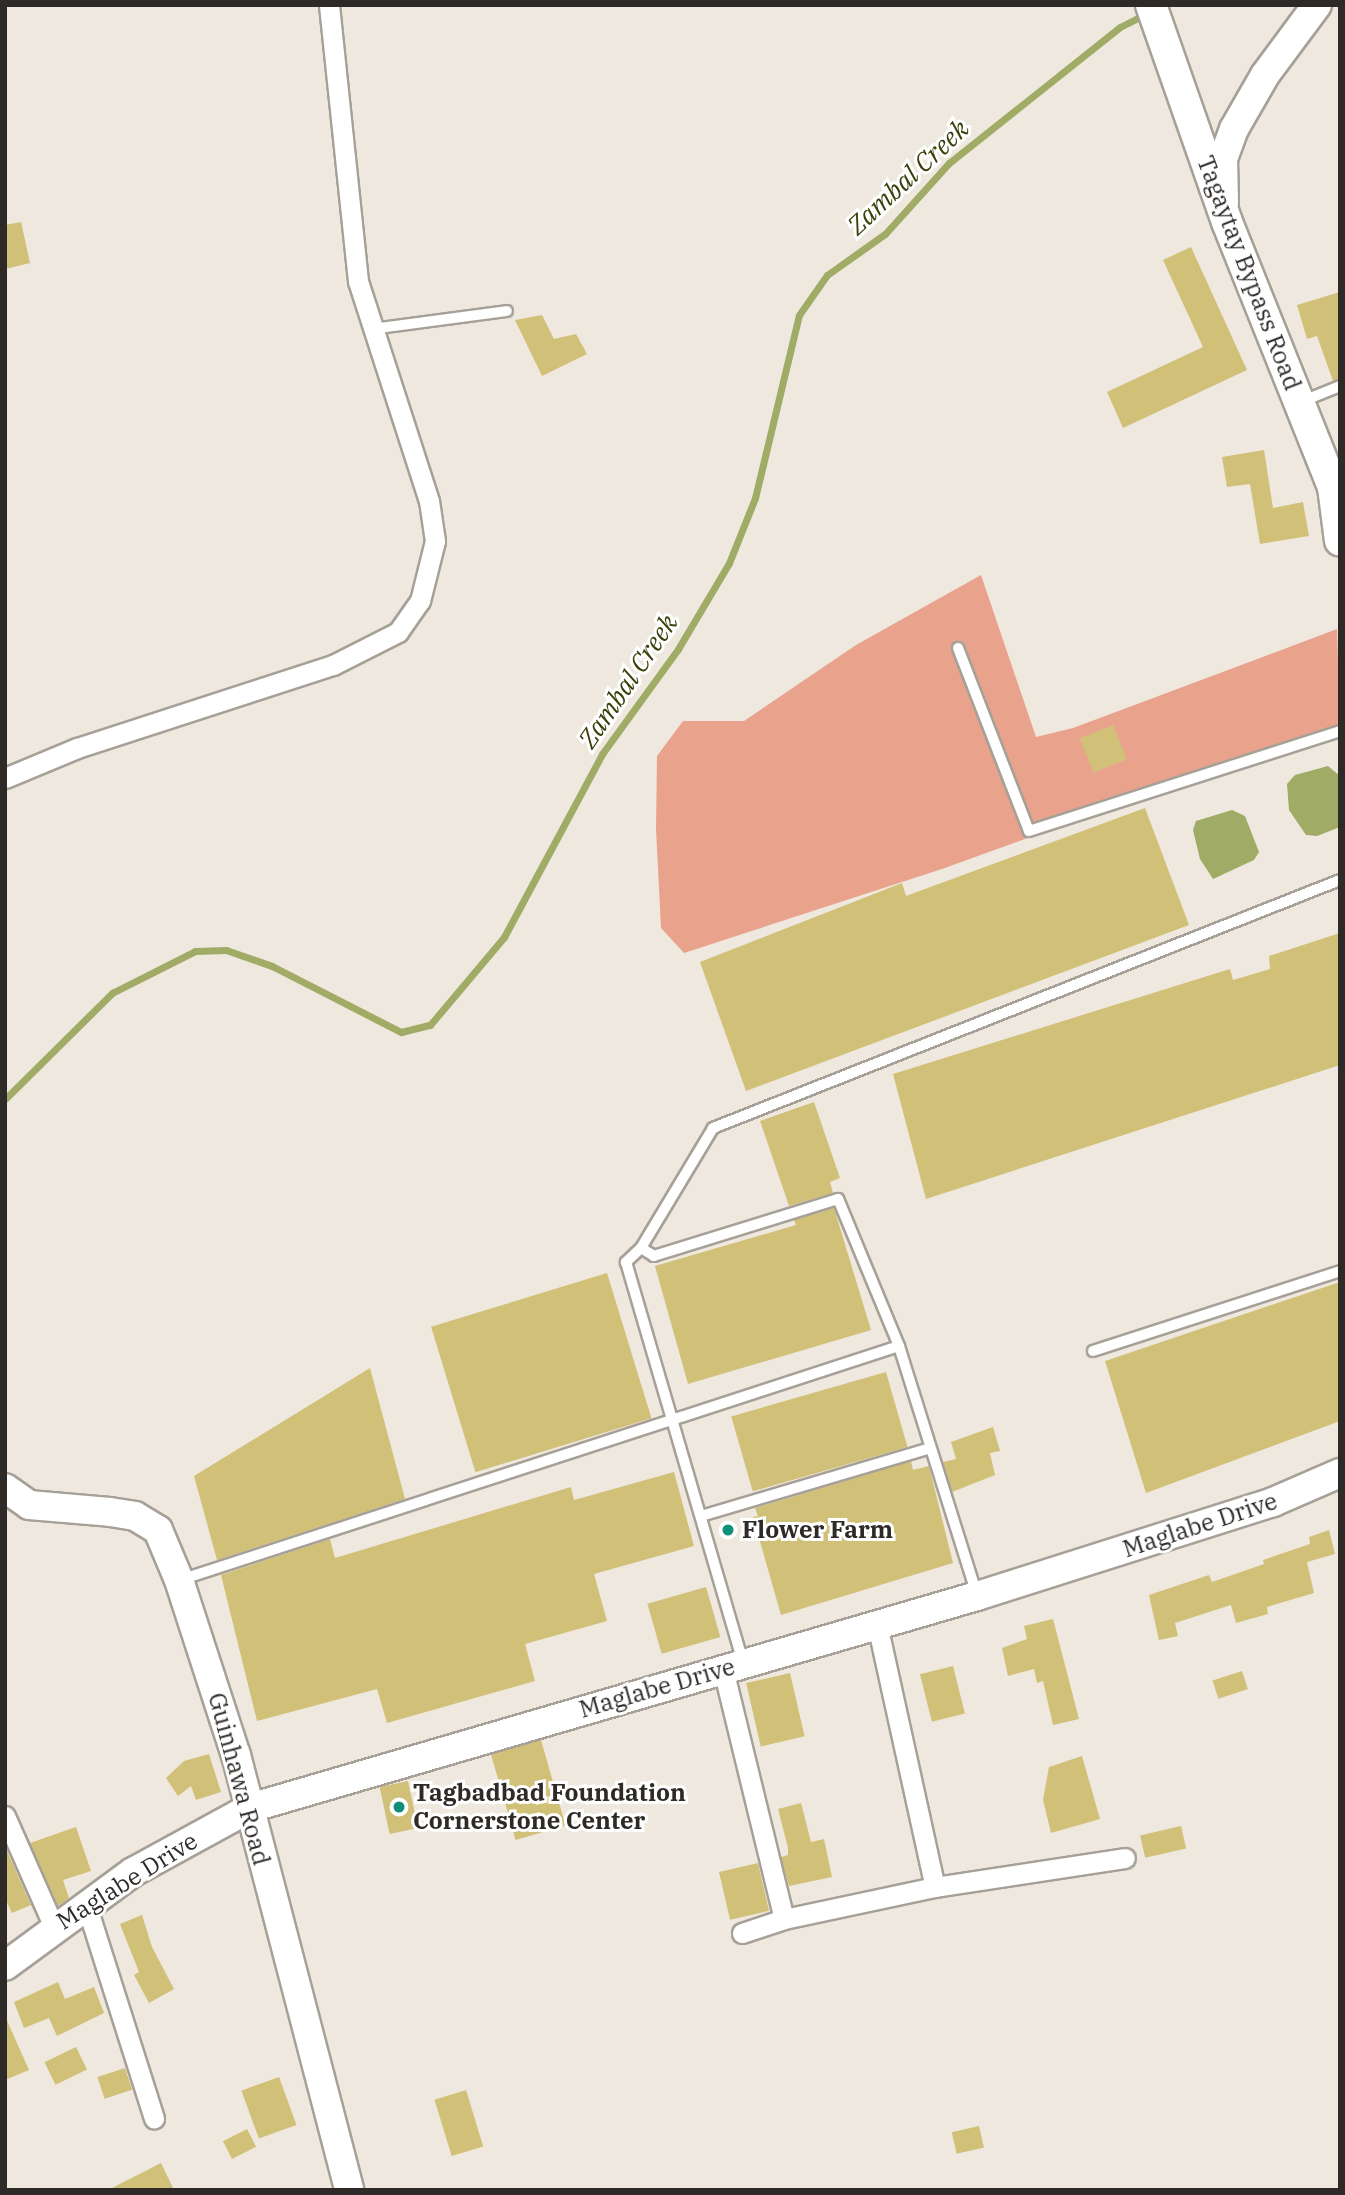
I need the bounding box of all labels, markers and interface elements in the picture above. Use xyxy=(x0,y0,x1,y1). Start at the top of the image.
water label: Zambal Creek xyxy=(841,113,975,241)
street label: Tagaytay Bypass Road xyxy=(1191,152,1307,394)
water label: Zambal Creek xyxy=(572,608,684,754)
street label: Maglabe Drive xyxy=(1119,1486,1281,1564)
place label: Flower Farm xyxy=(742,1516,893,1544)
marker: Flower Farm xyxy=(720,1522,736,1538)
street label: Maglabe Drive xyxy=(576,1652,738,1724)
street label: Guinhawa Road xyxy=(202,1690,276,1868)
place label: Tagbadbad Foundation Cornerstone Center xyxy=(413,1779,686,1835)
marker: Tagbadbad Foundation Cornerstone Center xyxy=(391,1799,407,1815)
street label: Maglabe Drive xyxy=(51,1826,203,1936)

